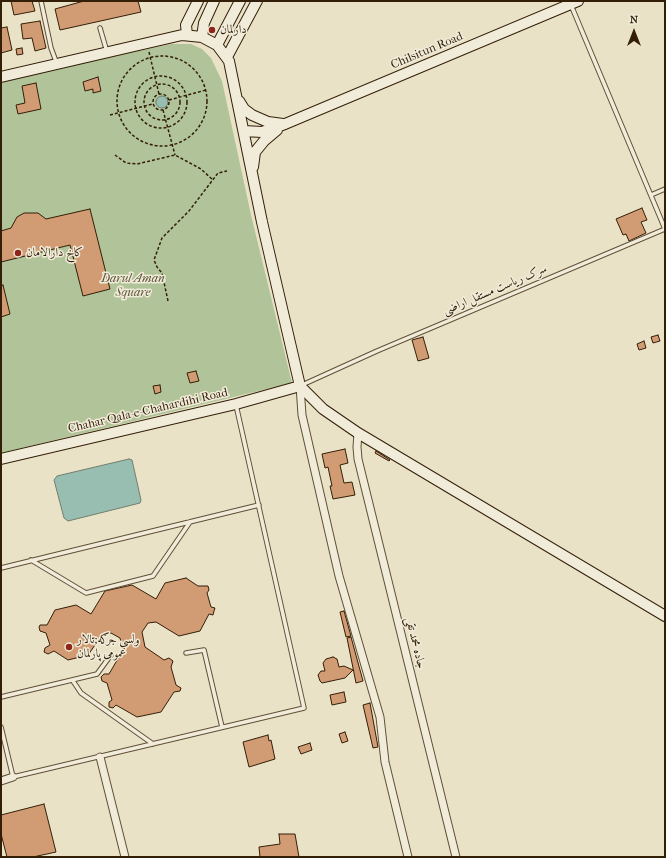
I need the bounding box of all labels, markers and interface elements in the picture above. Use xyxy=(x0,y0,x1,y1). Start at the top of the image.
north arrow xyxy=(614,12,654,52)
text: N xyxy=(630,13,638,26)
place label: دارلمان xyxy=(220,23,247,37)
marker: دارلمان xyxy=(207,25,217,35)
street label: Chilsitun Road xyxy=(389,29,465,73)
place label: کاخ دارالامان xyxy=(26,246,83,260)
marker: کاخ دارالامان xyxy=(13,248,23,258)
street label: سرک ریاست مستقل اراضی xyxy=(441,262,549,318)
park label: Darul Aman Square xyxy=(101,272,165,300)
street label: Chahar Qala-e-Chahardihi Road xyxy=(67,386,229,436)
street label: جاده محمد تقی xyxy=(402,616,428,670)
place label: ولسي جرګه;تالار عمومی پارلمان xyxy=(77,633,140,661)
marker: ولسي جرګه;تالار عمومی پارلمان xyxy=(64,642,74,652)

